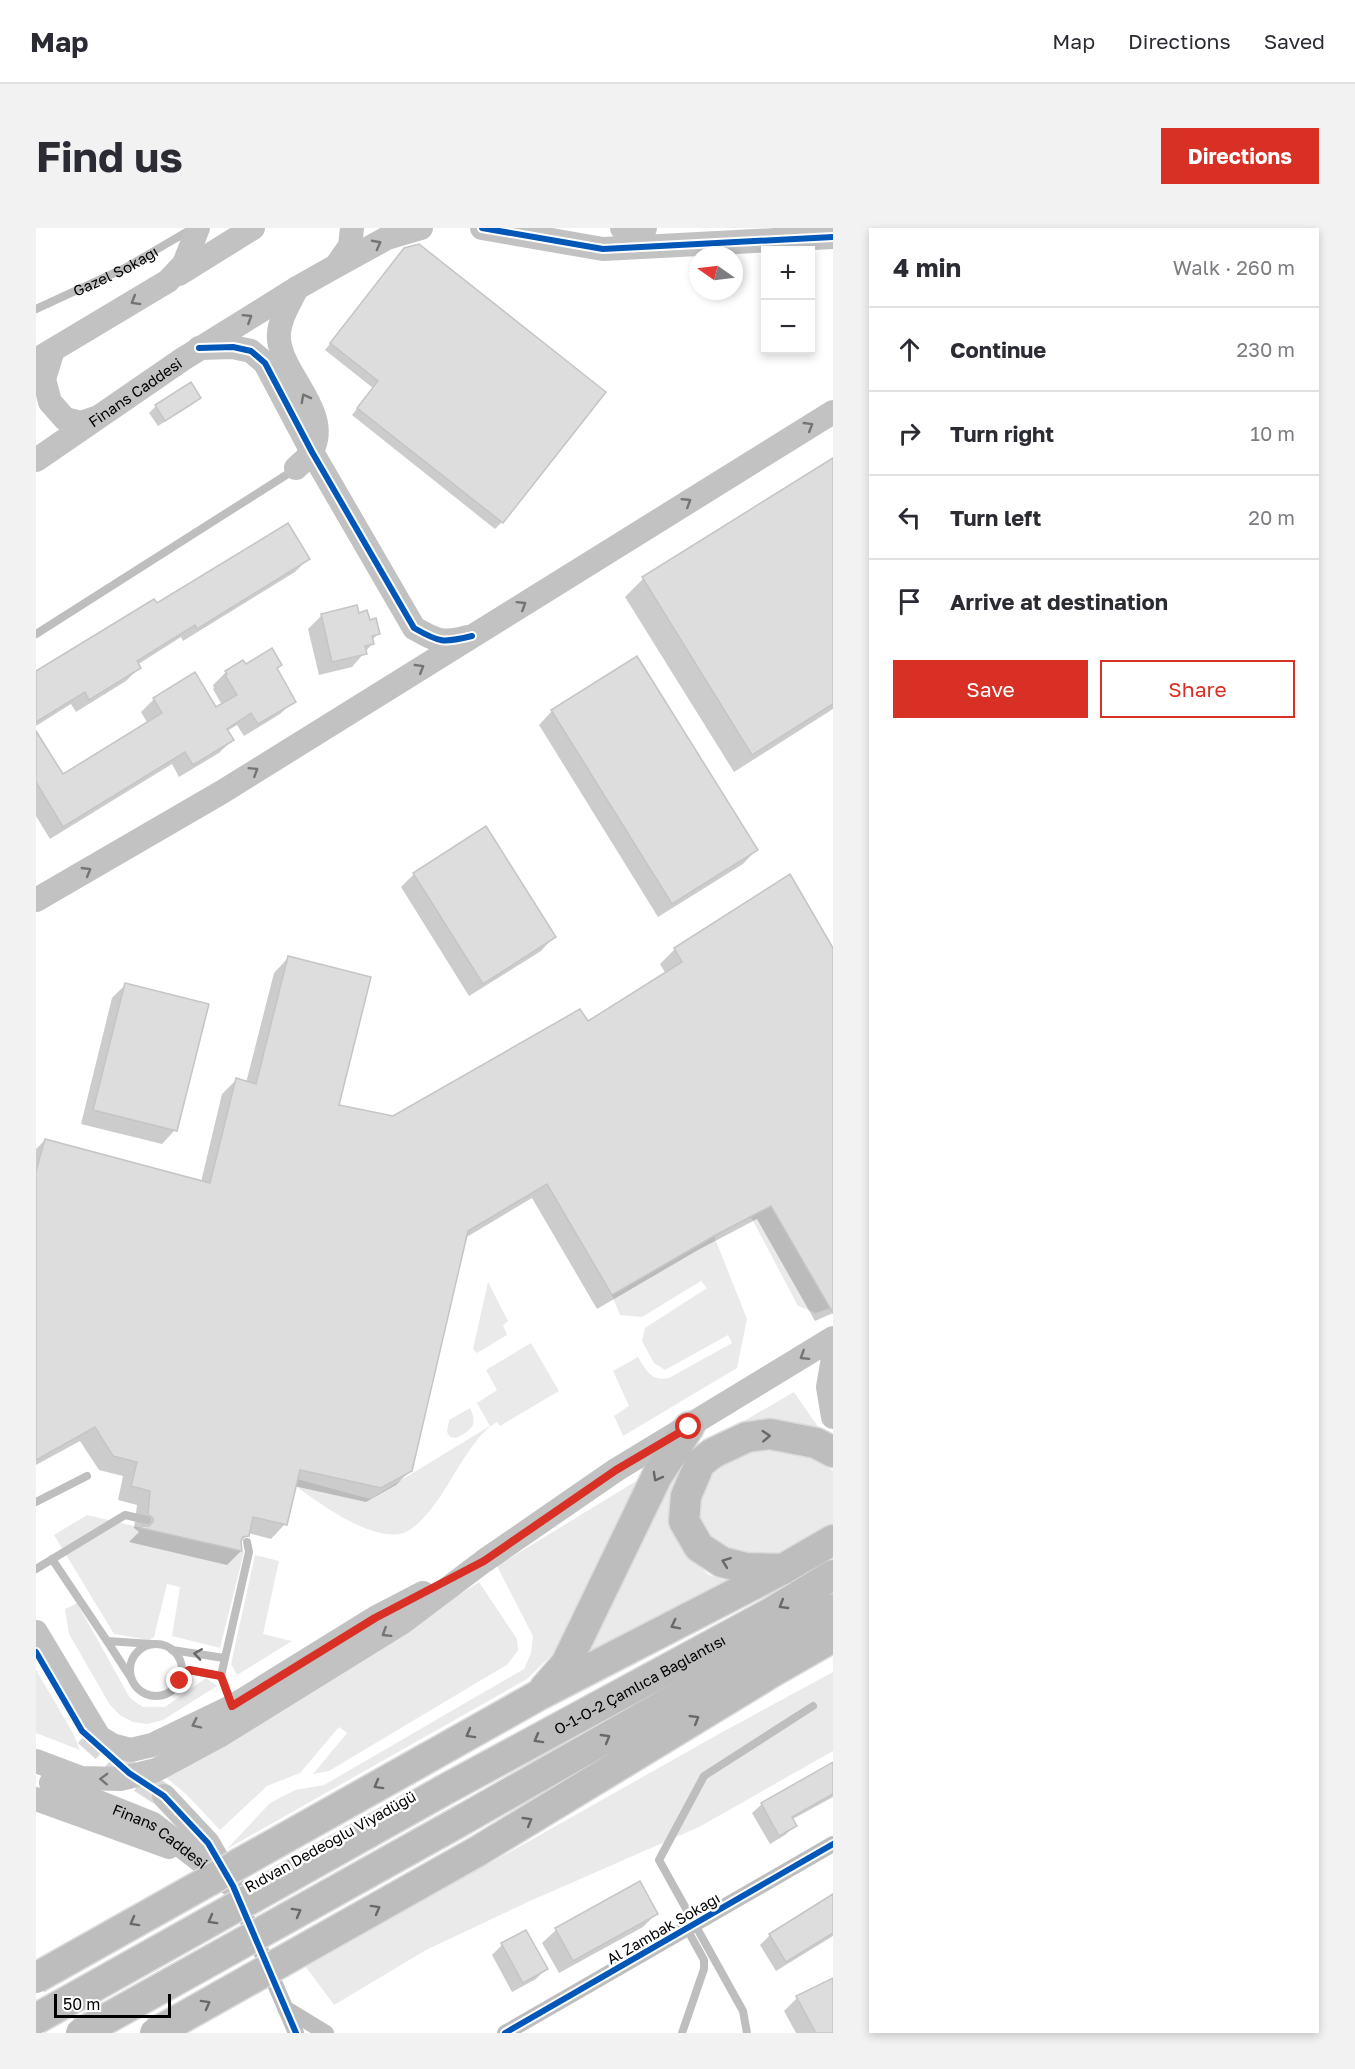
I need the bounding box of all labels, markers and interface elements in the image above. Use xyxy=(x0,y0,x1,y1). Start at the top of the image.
text: Map xyxy=(30,25,88,58)
text: Map xyxy=(1052,28,1095,54)
text: Directions xyxy=(1128,28,1231,54)
text: Saved xyxy=(1264,28,1325,54)
button: Directions xyxy=(1161,128,1319,184)
text: Find us xyxy=(36,131,183,181)
one-way arrow xyxy=(371,240,382,251)
street label: Gazel Sokağı xyxy=(70,242,161,300)
north arrow xyxy=(689,246,743,300)
map controls xyxy=(761,246,815,354)
button: + xyxy=(761,246,815,300)
text: 4 min xyxy=(893,252,961,283)
text: Walk · 260 m xyxy=(1173,255,1295,279)
one-way arrow xyxy=(131,293,141,305)
button: − xyxy=(761,300,815,354)
one-way arrow xyxy=(242,313,252,325)
icon: ahead xyxy=(893,333,926,366)
text: Continue xyxy=(950,336,1046,363)
text: 230 m xyxy=(1237,337,1295,361)
street label: Finans Caddesi xyxy=(85,354,185,430)
one-way arrow xyxy=(301,394,312,404)
icon: right xyxy=(893,417,926,450)
text: Turn right xyxy=(950,420,1054,447)
text: 10 m xyxy=(1250,421,1295,445)
one-way arrow xyxy=(803,422,813,433)
one-way arrow xyxy=(681,497,691,509)
icon: left xyxy=(893,501,926,534)
text: Turn left xyxy=(950,504,1041,531)
text: 20 m xyxy=(1248,505,1295,529)
icon: arrive xyxy=(893,585,926,618)
text: Arrive at destination xyxy=(950,588,1168,615)
one-way arrow xyxy=(516,600,526,612)
button: Save xyxy=(893,660,1088,718)
button: Share xyxy=(1100,660,1295,718)
one-way arrow xyxy=(414,664,424,675)
one-way arrow xyxy=(248,767,258,779)
one-way arrow xyxy=(80,866,91,878)
one-way arrow xyxy=(800,1349,810,1361)
route start xyxy=(675,1413,701,1439)
one-way arrow xyxy=(761,1429,770,1442)
one-way arrow xyxy=(653,1471,664,1481)
one-way arrow xyxy=(721,1556,732,1569)
one-way arrow xyxy=(779,1598,789,1610)
one-way arrow xyxy=(671,1618,682,1629)
one-way arrow xyxy=(382,1625,392,1637)
street label: O-1-O-2 Çamlıca Bağlantısı xyxy=(551,1630,728,1738)
one-way arrow xyxy=(194,1648,203,1660)
route end xyxy=(166,1667,192,1693)
one-way arrow xyxy=(689,1714,699,1726)
one-way arrow xyxy=(191,1717,202,1729)
one-way arrow xyxy=(466,1727,476,1738)
one-way arrow xyxy=(534,1732,544,1743)
one-way arrow xyxy=(600,1734,610,1746)
one-way arrow xyxy=(99,1772,108,1785)
one-way arrow xyxy=(373,1778,384,1790)
street label: Rıdvan Dedeoğlu Viyadüğü xyxy=(241,1786,419,1896)
street label: Finans Caddesi xyxy=(110,1800,211,1872)
one-way arrow xyxy=(522,1816,532,1828)
street label: Al Zambak Sokağı xyxy=(603,1888,723,1968)
one-way arrow xyxy=(370,1905,380,1916)
one-way arrow xyxy=(291,1908,302,1919)
one-way arrow xyxy=(208,1913,218,1924)
one-way arrow xyxy=(130,1915,141,1926)
scale bar xyxy=(54,1991,171,2018)
text: 50 m xyxy=(63,1994,100,2014)
one-way arrow xyxy=(200,2000,210,2011)

